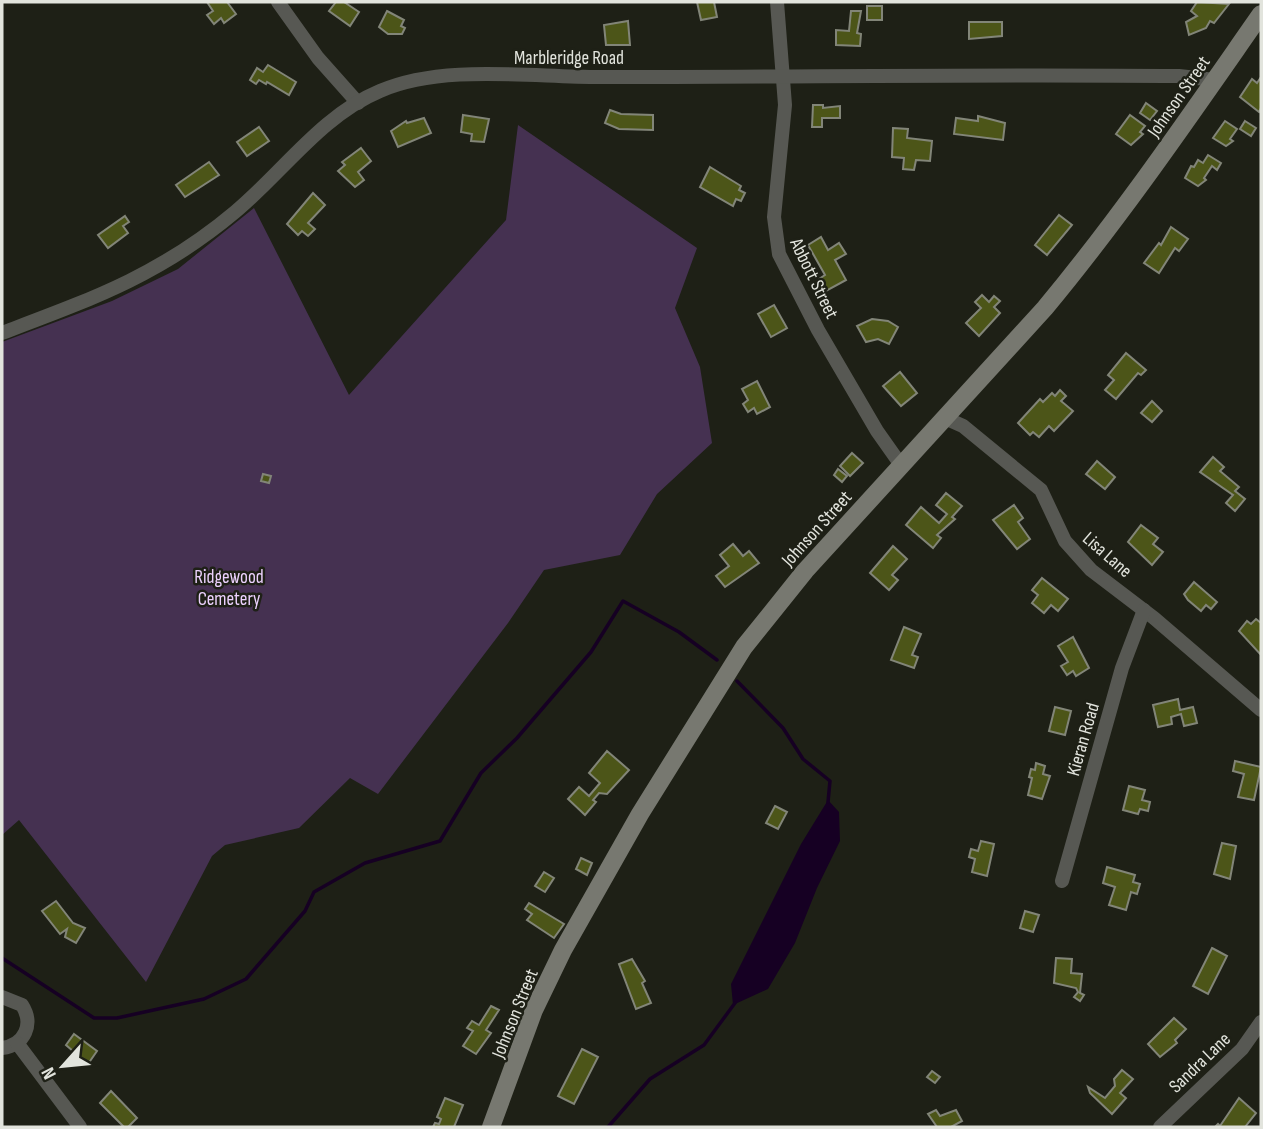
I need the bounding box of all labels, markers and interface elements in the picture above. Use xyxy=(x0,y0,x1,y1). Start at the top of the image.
street label: Marbleridge Road xyxy=(514,47,624,70)
street label: Johnson Street xyxy=(1142,52,1216,143)
street label: Abbott Street xyxy=(784,234,843,323)
street label: Johnson Street xyxy=(776,486,857,572)
street label: Lisa Lane xyxy=(1078,528,1136,583)
park label: Ridgewood Cemetery xyxy=(194,566,264,611)
street label: Kieran Road xyxy=(1062,700,1105,779)
street label: Johnson Street xyxy=(487,965,544,1062)
street label: Sandra Lane xyxy=(1164,1028,1236,1098)
north arrow xyxy=(28,1031,98,1101)
text: N xyxy=(37,1063,62,1083)

